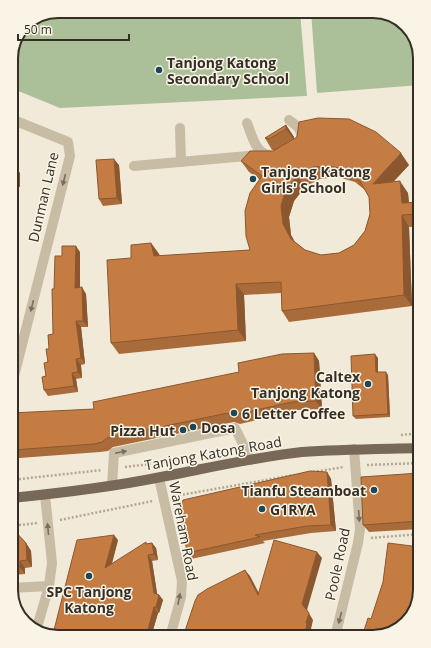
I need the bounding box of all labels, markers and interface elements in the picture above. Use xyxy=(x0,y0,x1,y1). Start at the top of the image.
scale bar xyxy=(18,16,129,42)
text: 50 m xyxy=(24,21,52,38)
place label: Tanjong Katong Secondary School xyxy=(167,53,289,88)
marker: Tanjong Katong Secondary School xyxy=(154,65,164,75)
street label: Dunman Lane xyxy=(23,150,63,244)
place label: Tanjong Katong Girls' School xyxy=(261,162,370,197)
one-way arrow xyxy=(60,174,66,186)
marker: Tanjong Katong Girls' School xyxy=(248,174,258,184)
one-way arrow xyxy=(29,300,35,312)
place label: Caltex Tanjong Katong xyxy=(251,367,361,402)
marker: Caltex Tanjong Katong xyxy=(363,379,373,389)
place label: 6 Letter Coffee xyxy=(242,404,345,423)
marker: 6 Letter Coffee xyxy=(229,408,239,418)
place label: Dosa xyxy=(201,418,235,437)
place label: Pizza Hut xyxy=(110,421,175,440)
marker: Dosa xyxy=(188,422,198,432)
marker: Pizza Hut xyxy=(178,425,188,435)
street label: Tanjong Katong Road xyxy=(143,432,283,474)
one-way arrow xyxy=(115,448,127,454)
street label: Wareham Road xyxy=(165,480,203,582)
place label: Tianfu Steamboat xyxy=(241,481,366,500)
marker: Tianfu Steamboat xyxy=(369,485,379,495)
place label: G1RYA xyxy=(270,500,316,519)
marker: G1RYA xyxy=(257,504,267,514)
one-way arrow xyxy=(355,510,362,522)
one-way arrow xyxy=(45,523,52,535)
street label: Poole Road xyxy=(320,526,354,602)
marker: SPC Tanjong Katong xyxy=(84,571,94,581)
place label: SPC Tanjong Katong xyxy=(47,582,132,617)
one-way arrow xyxy=(177,593,183,605)
one-way arrow xyxy=(336,611,342,624)

